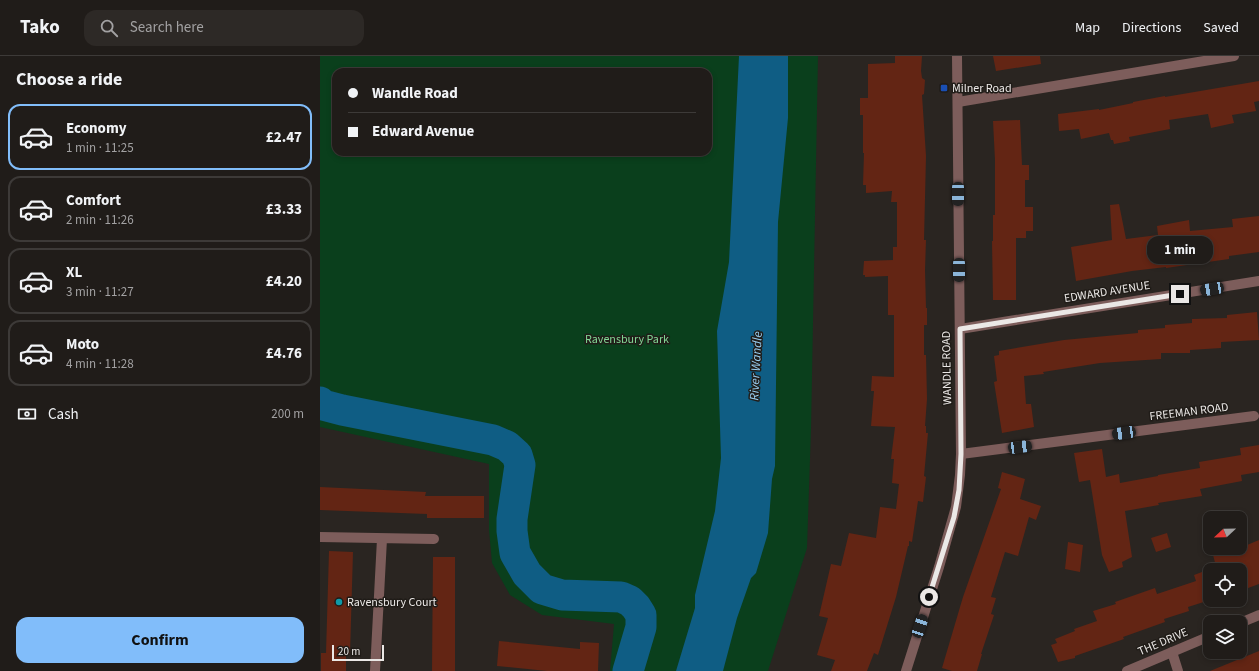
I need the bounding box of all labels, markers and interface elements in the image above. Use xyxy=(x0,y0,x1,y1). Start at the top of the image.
search box xyxy=(84,10,364,46)
text: Tako xyxy=(20,14,60,41)
icon: search xyxy=(98,17,120,39)
text: Search here xyxy=(130,17,204,38)
text: Map xyxy=(1075,18,1100,38)
text: Directions xyxy=(1122,18,1181,38)
text: Saved xyxy=(1203,18,1239,38)
text: Choose a ride xyxy=(16,67,122,92)
place label: Milner Road xyxy=(952,80,1012,97)
text: Wandle Road xyxy=(372,83,458,104)
marker: Milner Road xyxy=(939,83,949,93)
text: Economy xyxy=(66,118,127,139)
icon: car xyxy=(18,119,54,155)
text: Edward Avenue xyxy=(372,121,474,142)
text: £2.47 xyxy=(266,127,302,148)
text: 1 min · 11:25 xyxy=(66,139,134,157)
car xyxy=(952,182,964,206)
text: Comfort xyxy=(66,190,121,211)
icon: car xyxy=(18,191,54,227)
text: £3.33 xyxy=(266,199,302,220)
text: 2 min · 11:26 xyxy=(66,211,134,229)
callout: 1 min xyxy=(1147,236,1213,264)
text: 1 min xyxy=(1164,241,1196,259)
car xyxy=(953,258,965,282)
text: XL xyxy=(66,262,82,283)
icon: car xyxy=(18,263,54,299)
text: £4.20 xyxy=(266,271,302,292)
street label: EDWARD AVENUE xyxy=(1063,277,1151,307)
car xyxy=(1199,281,1225,297)
text: 3 min · 11:27 xyxy=(66,283,134,301)
route end xyxy=(1171,285,1189,303)
park label: Ravensbury Park xyxy=(585,331,669,348)
water label: River Wandle xyxy=(745,331,767,401)
street label: WANDLE ROAD xyxy=(938,331,956,405)
text: Moto xyxy=(66,334,99,355)
icon: car xyxy=(18,335,54,371)
text: £4.76 xyxy=(266,343,302,364)
text: 4 min · 11:28 xyxy=(66,355,134,373)
street label: FREEMAN ROAD xyxy=(1149,399,1229,425)
icon: cash xyxy=(16,403,38,425)
text: Cash xyxy=(48,404,79,425)
text: 200 m xyxy=(271,405,304,423)
car xyxy=(1111,425,1137,441)
car xyxy=(1007,440,1033,454)
north arrow xyxy=(1203,511,1247,555)
map controls xyxy=(1203,511,1247,659)
button: locate xyxy=(1203,563,1247,607)
route start xyxy=(920,588,938,606)
place label: Ravensbury Court xyxy=(347,594,437,611)
marker: Ravensbury Court xyxy=(334,597,344,607)
car xyxy=(911,613,929,639)
button: layers xyxy=(1203,615,1247,659)
button: Confirm xyxy=(16,617,304,663)
street label: THE DRIVE xyxy=(1135,624,1191,660)
scale bar xyxy=(332,643,384,662)
text: 20 m xyxy=(338,644,360,659)

